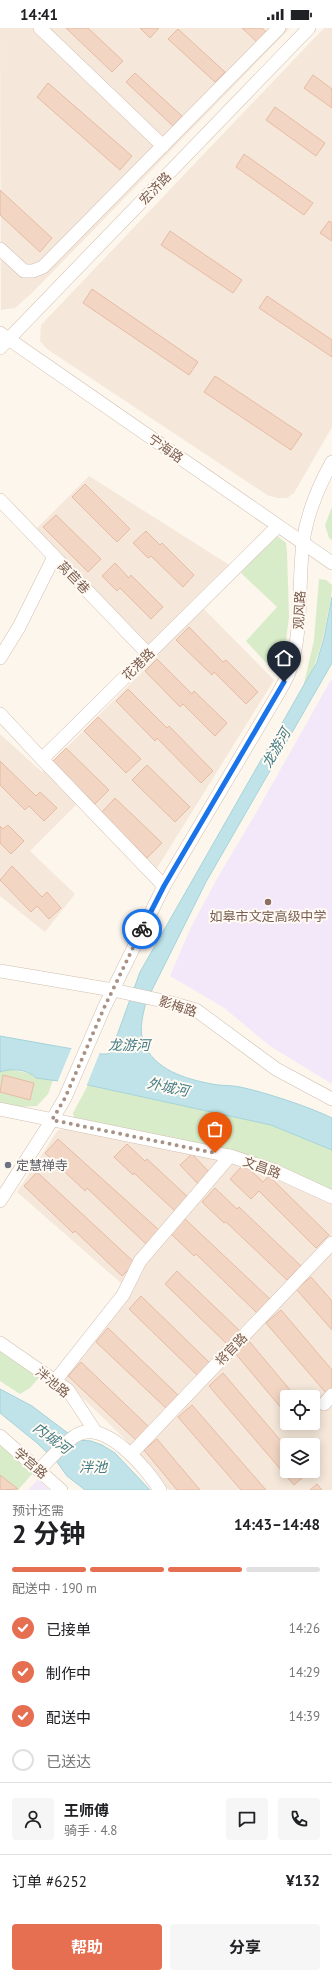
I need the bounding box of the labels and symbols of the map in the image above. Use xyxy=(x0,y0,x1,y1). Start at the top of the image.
street label: 宏济路 xyxy=(136,168,175,208)
street label: 宁海路 xyxy=(145,430,187,467)
street label: 莴苣巷 xyxy=(54,557,93,597)
street label: 观风路 xyxy=(290,590,309,630)
pin xyxy=(267,641,301,682)
street label: 花港路 xyxy=(119,645,158,684)
water label: 龙游河 xyxy=(258,723,296,771)
marker: 如皋市文定高级中学 xyxy=(263,897,273,907)
place label: 如皋市文定高级中学 xyxy=(209,908,327,925)
courier xyxy=(122,909,162,949)
street label: 影梅路 xyxy=(157,992,199,1021)
water label: 龙游河 xyxy=(108,1036,153,1054)
water label: 外城河 xyxy=(146,1074,193,1101)
pin xyxy=(198,1112,232,1153)
street label: 文昌路 xyxy=(241,1153,283,1182)
place label: 定慧禅寺 xyxy=(16,1157,68,1174)
marker: 定慧禅寺 xyxy=(3,1160,13,1170)
street label: 将官路 xyxy=(212,1329,251,1369)
street label: 泮池路 xyxy=(32,1364,73,1401)
water label: 内城河 xyxy=(30,1418,77,1459)
street label: 学宫路 xyxy=(10,1444,51,1483)
water label: 泮池 xyxy=(79,1458,109,1476)

